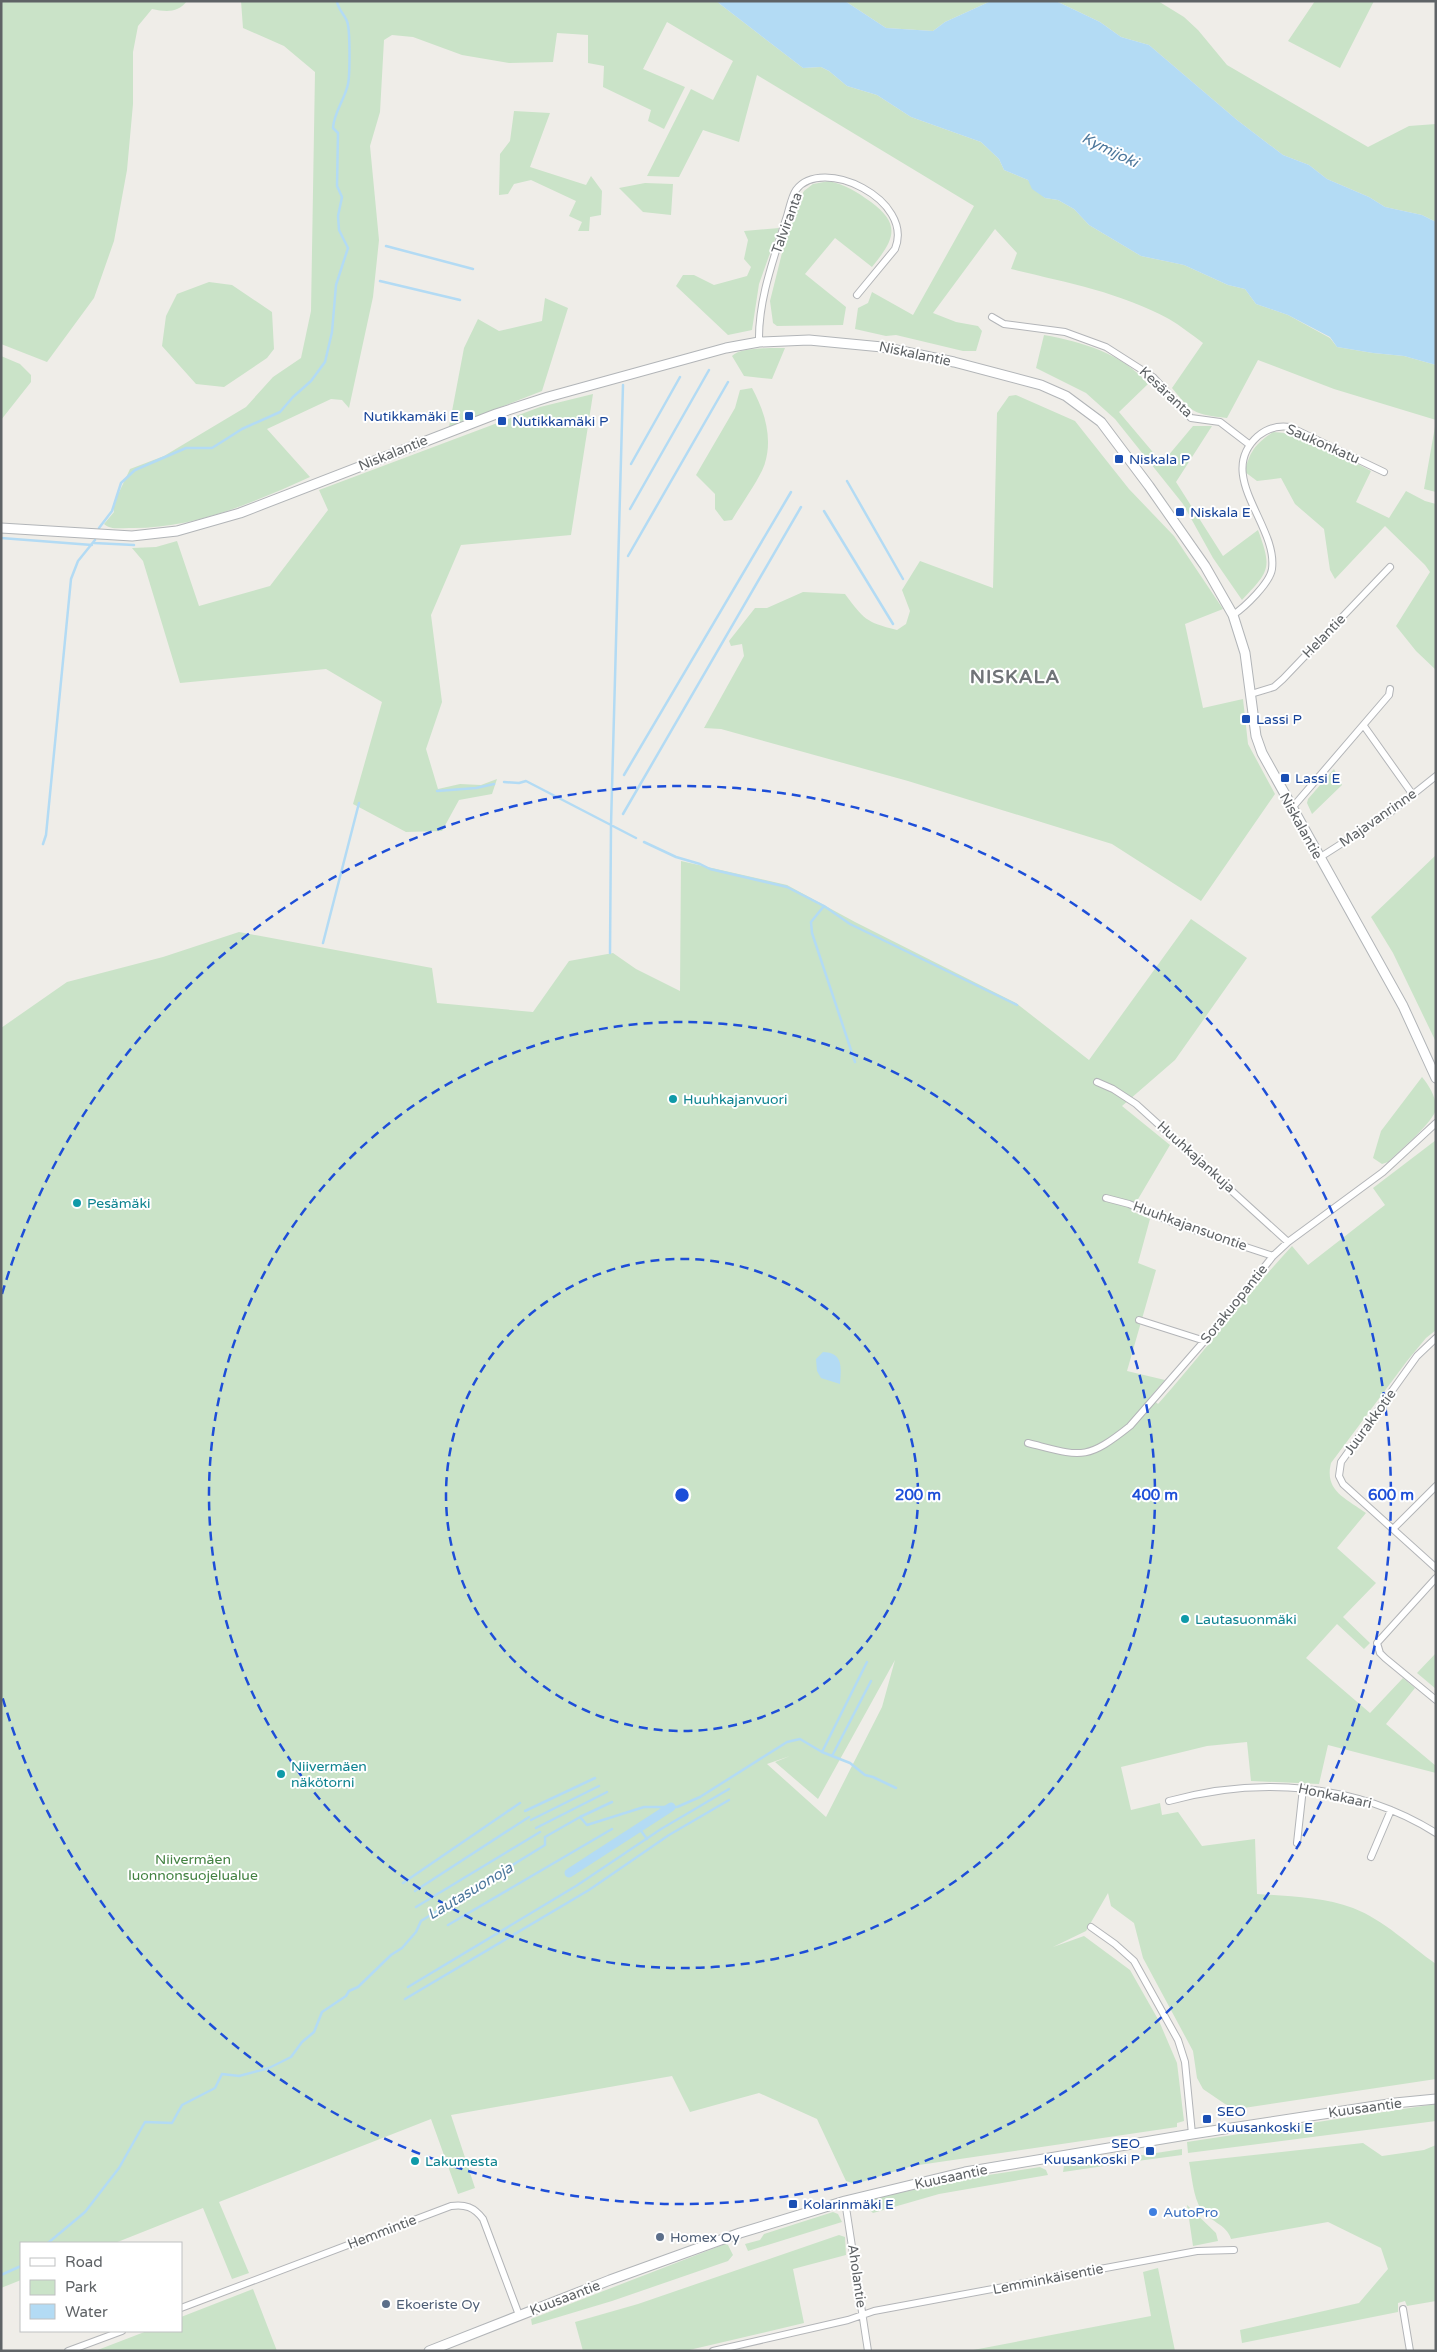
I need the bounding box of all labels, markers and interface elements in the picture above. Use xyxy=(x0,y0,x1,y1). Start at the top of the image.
water label: Kymijoki xyxy=(1079,129,1143,172)
street label: Talviranta xyxy=(768,190,806,256)
street label: Niskalantie xyxy=(877,338,953,370)
street label: Kesäranta xyxy=(1136,363,1196,421)
place label: Nutikkamäki E xyxy=(363,408,459,425)
marker: Nutikkamäki E xyxy=(463,410,475,422)
place label: Nutikkamäki P xyxy=(512,413,608,430)
marker: Nutikkamäki P xyxy=(496,415,508,427)
street label: Saukonkatu xyxy=(1284,420,1362,468)
street label: Niskalantie xyxy=(356,431,430,475)
place label: Niskala P xyxy=(1129,451,1190,468)
marker: Niskala P xyxy=(1113,453,1125,465)
place label: Niskala E xyxy=(1190,504,1251,521)
marker: Niskala E xyxy=(1174,506,1186,518)
street label: Helantie xyxy=(1299,610,1349,662)
district label: NISKALA xyxy=(970,666,1060,688)
place label: Lassi P xyxy=(1256,711,1302,728)
marker: Lassi P xyxy=(1240,713,1252,725)
place label: Lassi E xyxy=(1295,770,1340,787)
marker: Lassi E xyxy=(1279,772,1291,784)
street label: Majavanrinne xyxy=(1336,785,1420,851)
street label: Niskalantie xyxy=(1276,790,1326,862)
place label: Huuhkajanvuori xyxy=(683,1091,787,1108)
marker: Huuhkajanvuori xyxy=(667,1093,679,1105)
street label: Huuhkajankuja xyxy=(1154,1118,1238,1196)
place label: Pesämäki xyxy=(87,1195,151,1212)
marker: Pesämäki xyxy=(71,1197,83,1209)
street label: Huuhkajansuontie xyxy=(1131,1197,1249,1255)
street label: Sorakuopantie xyxy=(1197,1261,1271,1347)
street label: Juurakkotie xyxy=(1340,1386,1400,1458)
centre of rings xyxy=(673,1486,691,1504)
text: 200 m xyxy=(895,1486,941,1504)
text: 400 m xyxy=(1132,1486,1178,1504)
text: 600 m xyxy=(1368,1486,1414,1504)
place label: Lautasuonmäki xyxy=(1195,1611,1297,1628)
marker: Lautasuonmäki xyxy=(1179,1613,1191,1625)
place label: Niivermäen näkötorni xyxy=(291,1758,367,1791)
marker: Niivermäen näkötorni xyxy=(275,1768,287,1780)
street label: Honkakaari xyxy=(1297,1780,1373,1812)
park label: Niivermäen luonnonsuojelualue xyxy=(128,1851,258,1884)
water label: Lautasuonoja xyxy=(424,1858,516,1924)
street label: Kuusaantie xyxy=(1327,2094,1403,2122)
place label: SEO Kuusankoski E xyxy=(1217,2103,1313,2136)
marker: SEO Kuusankoski E xyxy=(1201,2113,1213,2125)
place label: SEO Kuusankoski P xyxy=(1044,2135,1140,2168)
marker: SEO Kuusankoski P xyxy=(1144,2145,1156,2157)
place label: Lakumesta xyxy=(425,2153,498,2170)
marker: Lakumesta xyxy=(409,2155,421,2167)
street label: Kuusaantie xyxy=(913,2161,989,2193)
place label: Kolarinmäki E xyxy=(803,2196,894,2213)
marker: Kolarinmäki E xyxy=(787,2198,799,2210)
place label: AutoPro xyxy=(1163,2204,1218,2221)
marker: AutoPro xyxy=(1147,2206,1159,2218)
street label: Hemmintie xyxy=(345,2211,419,2253)
place label: Homex Oy xyxy=(670,2229,740,2246)
marker: Homex Oy xyxy=(654,2231,666,2243)
legend xyxy=(20,2242,182,2332)
street label: Aholantie xyxy=(844,2243,870,2309)
text: Road xyxy=(65,2253,103,2271)
street label: Lemminkäisentie xyxy=(991,2260,1105,2298)
street label: Kuusaantie xyxy=(527,2277,603,2319)
text: Park xyxy=(65,2278,97,2296)
place label: Ekoeriste Oy xyxy=(396,2296,481,2313)
marker: Ekoeriste Oy xyxy=(380,2298,392,2310)
text: Water xyxy=(65,2303,108,2321)

